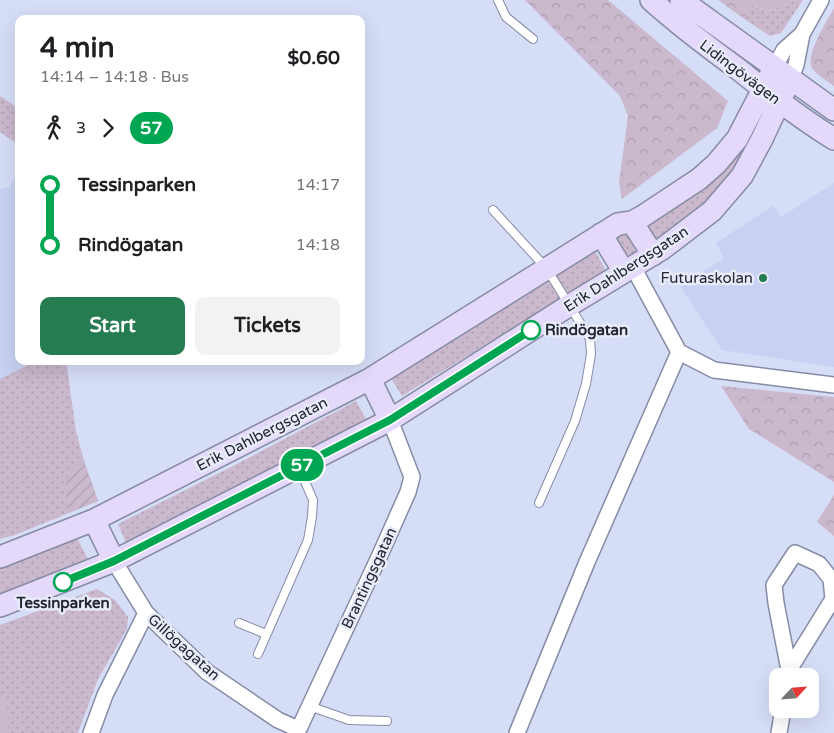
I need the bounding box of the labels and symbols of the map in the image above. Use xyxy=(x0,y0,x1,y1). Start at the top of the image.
street label: Lidingövägen xyxy=(696,36,784,108)
street label: Erik Dahlbergsgatan xyxy=(560,222,692,316)
place label: Futuraskolan xyxy=(661,269,753,287)
marker: Futuraskolan xyxy=(757,272,769,284)
marker: Rindögatan xyxy=(521,320,541,340)
place label: Rindögatan xyxy=(545,321,628,340)
street label: Erik Dahlbergsgatan xyxy=(193,393,331,475)
line badge: 57 xyxy=(280,449,324,481)
street label: Brantingsgatan xyxy=(338,524,400,632)
marker: Tessinparken xyxy=(53,572,73,592)
place label: Tessinparken xyxy=(15,594,110,613)
street label: Gillögagatan xyxy=(144,610,224,684)
north arrow xyxy=(769,668,819,718)

